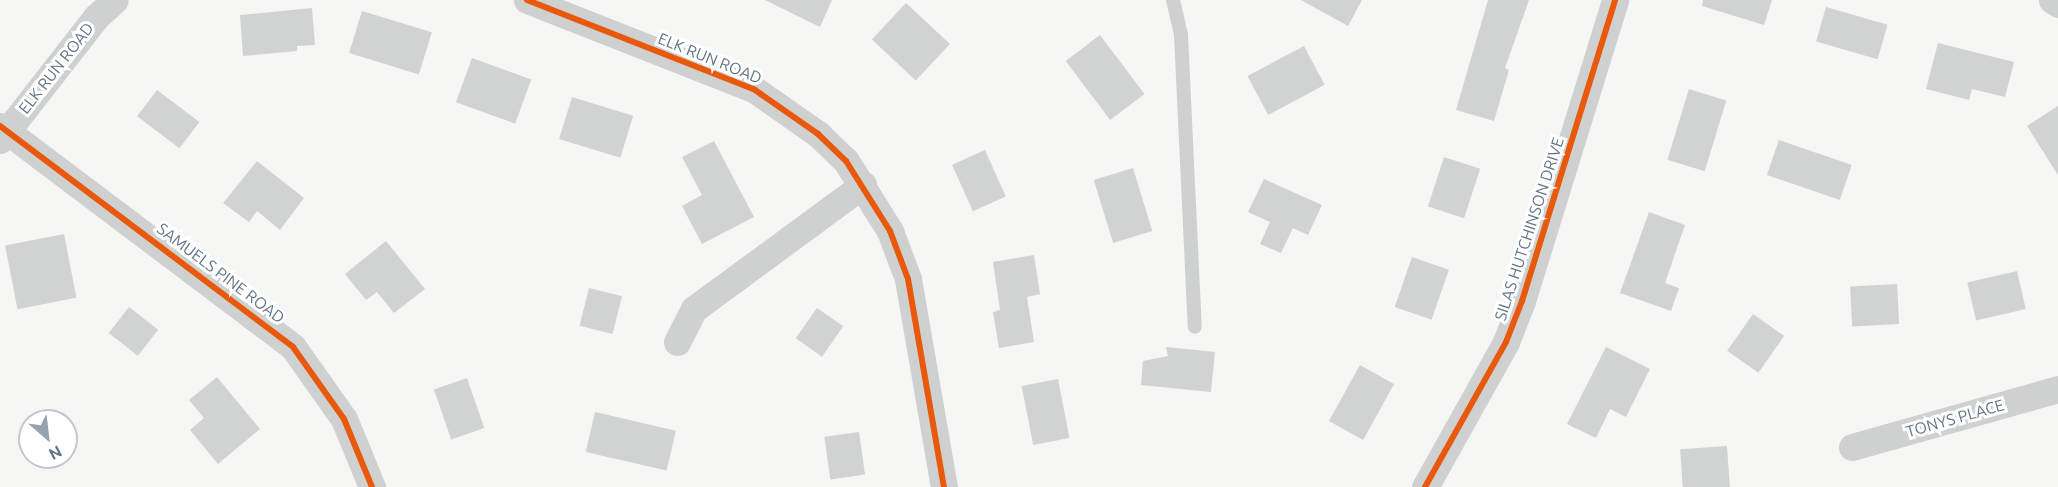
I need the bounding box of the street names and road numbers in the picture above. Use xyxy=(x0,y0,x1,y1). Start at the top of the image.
street label: ELK RUN ROAD xyxy=(14,19,98,117)
street label: ELK RUN ROAD xyxy=(655,28,765,88)
street label: SILAS HUTCHINSON DRIVE xyxy=(1490,135,1568,323)
street label: SAMUELS PINE ROAD xyxy=(153,219,289,327)
street label: TONYS PLACE xyxy=(1904,395,2006,441)

